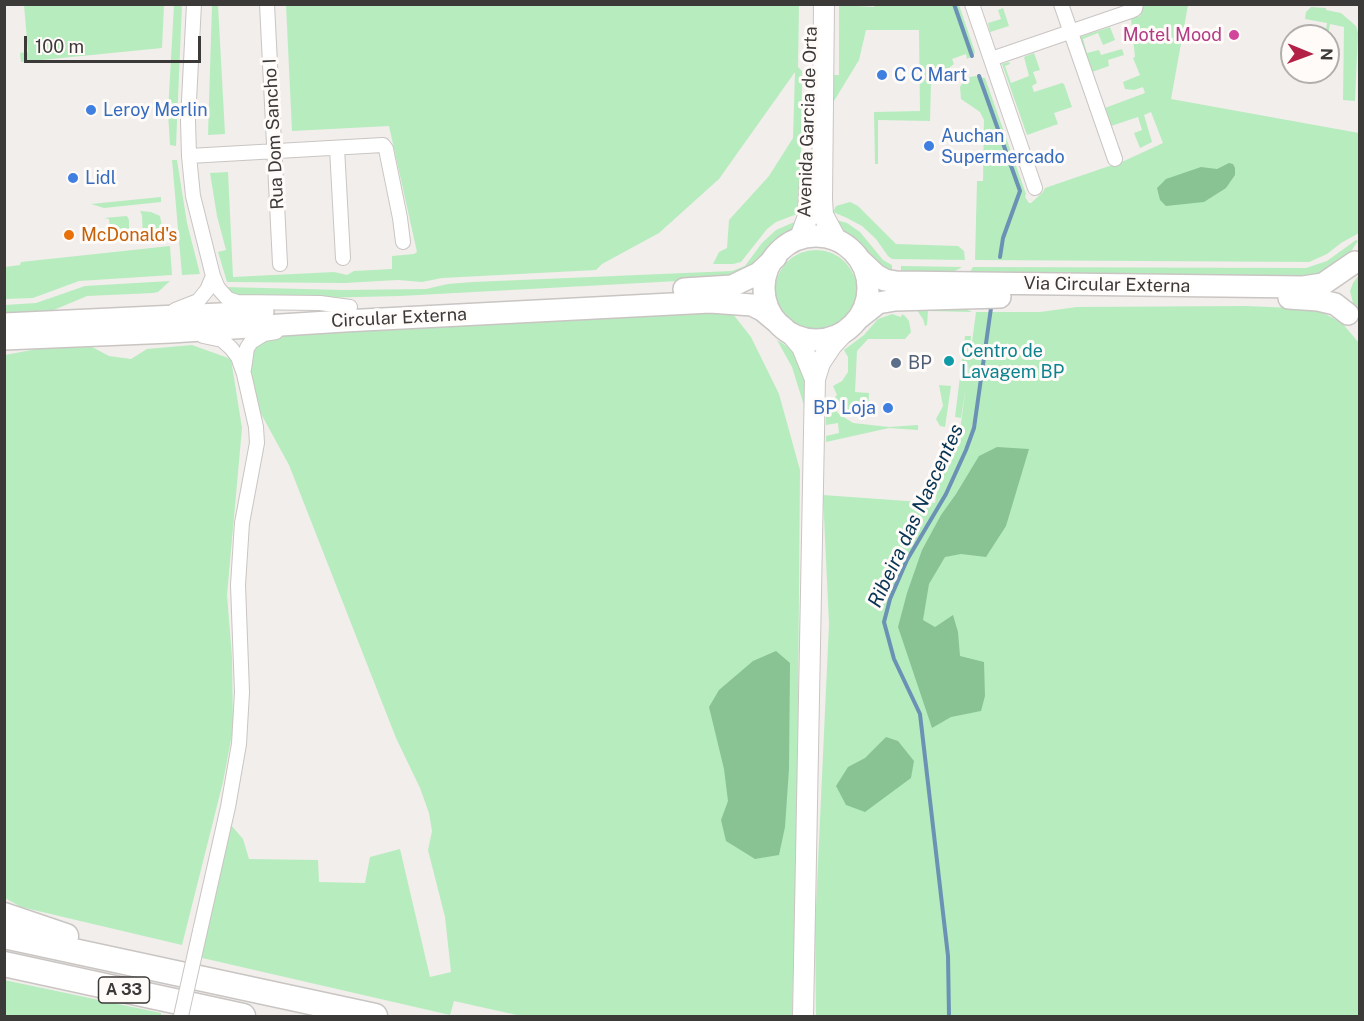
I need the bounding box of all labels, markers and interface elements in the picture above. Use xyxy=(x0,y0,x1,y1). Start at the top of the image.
scale bar xyxy=(27,24,204,62)
place label: Motel Mood xyxy=(1123,24,1222,46)
north arrow xyxy=(1280,24,1340,84)
street label: Avenida Garcia de Orta xyxy=(794,26,822,218)
marker: Motel Mood xyxy=(1227,28,1241,42)
text: 100 m xyxy=(35,36,84,57)
text: N xyxy=(1317,48,1336,61)
street label: Rua Dom Sancho I xyxy=(259,58,289,210)
place label: C C Mart xyxy=(894,64,967,86)
marker: C C Mart xyxy=(875,68,889,82)
place label: Leroy Merlin xyxy=(103,99,208,121)
marker: Leroy Merlin xyxy=(84,103,98,117)
place label: Auchan Supermercado xyxy=(941,125,1065,168)
marker: Auchan Supermercado xyxy=(922,139,936,153)
place label: Lidl xyxy=(85,167,116,189)
marker: Lidl xyxy=(66,171,80,185)
place label: McDonald's xyxy=(81,224,177,246)
marker: McDonald's xyxy=(62,228,76,242)
street label: Via Circular Externa xyxy=(1023,273,1191,297)
street label: Circular Externa xyxy=(331,304,467,332)
place label: Centro de Lavagem BP xyxy=(961,340,1064,382)
place label: BP xyxy=(908,352,932,374)
marker: Centro de Lavagem BP xyxy=(942,354,956,368)
marker: BP xyxy=(889,356,903,370)
place label: BP Loja xyxy=(813,397,876,419)
marker: BP Loja xyxy=(881,401,895,415)
water label: Ribeira das Nascentes xyxy=(863,421,969,611)
road number: A 33 xyxy=(98,977,150,1003)

